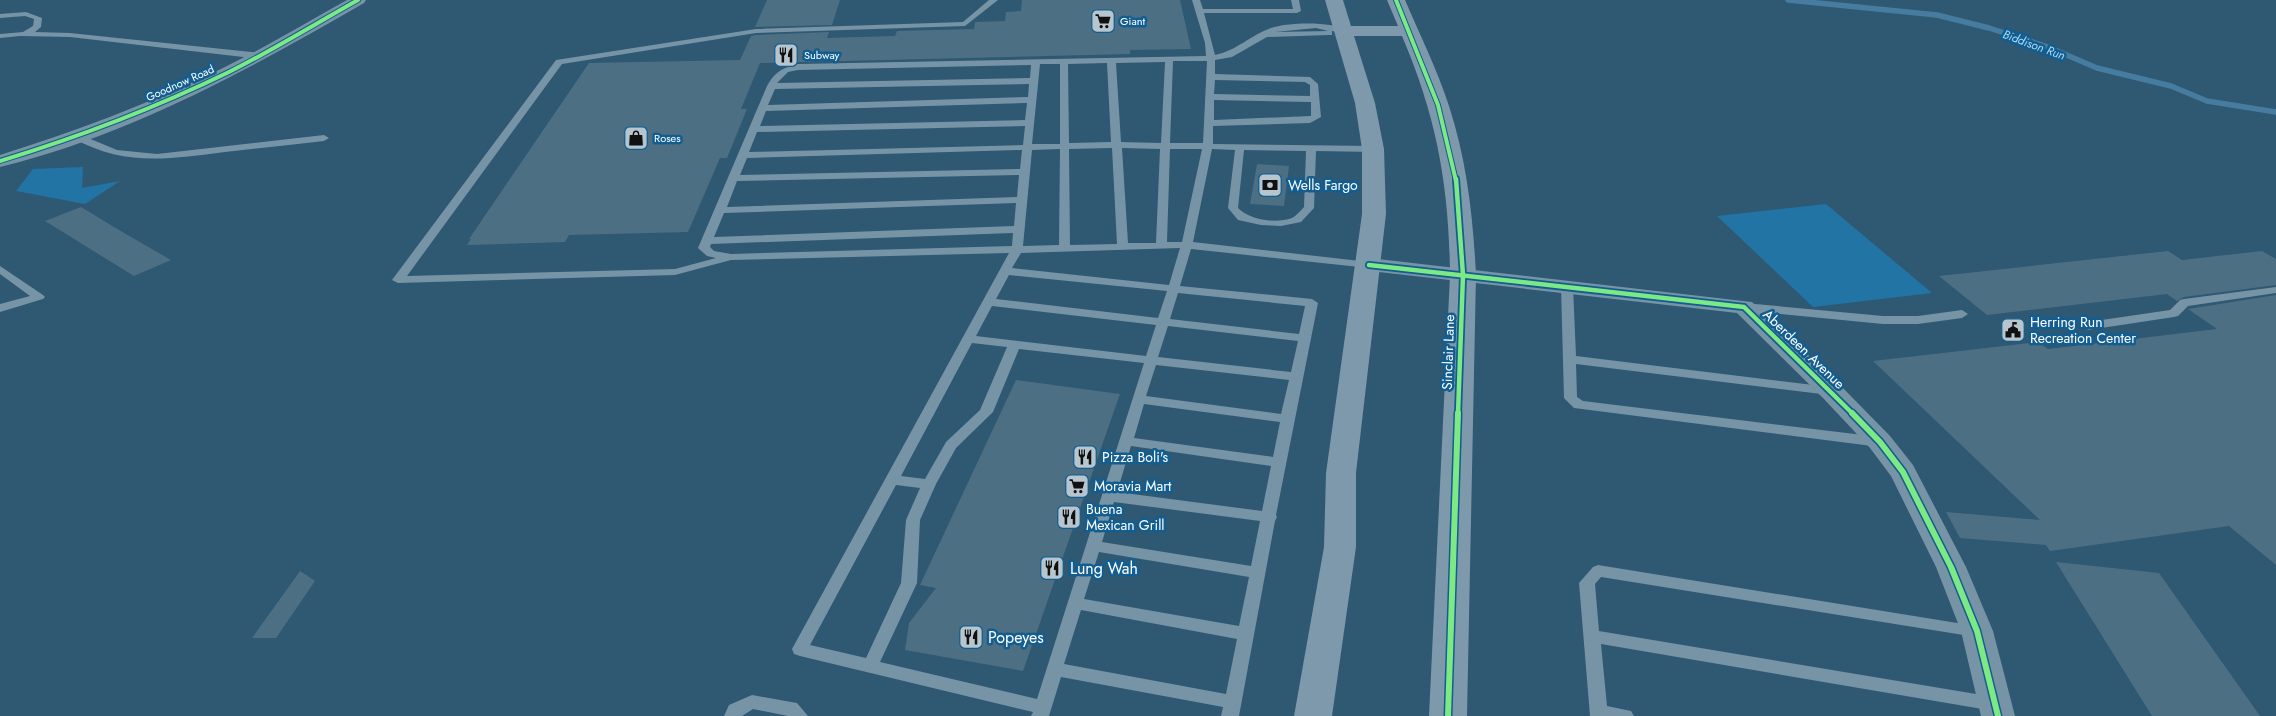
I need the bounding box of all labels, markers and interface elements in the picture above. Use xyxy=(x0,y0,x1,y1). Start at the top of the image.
supermarket icon: Giant xyxy=(1090,8,1116,34)
place label: Giant xyxy=(1120,13,1145,29)
water label: Biddison Run xyxy=(2000,25,2068,65)
restaurant icon: Subway xyxy=(773,42,799,68)
place label: Subway xyxy=(804,47,840,63)
street label: Goodnow Road xyxy=(143,61,217,105)
shop icon: Roses xyxy=(623,125,649,151)
place label: Roses xyxy=(654,130,681,146)
bank icon: Wells Fargo xyxy=(1257,172,1283,198)
place label: Wells Fargo xyxy=(1288,175,1358,195)
street label: Aberdeen Avenue xyxy=(1759,305,1849,393)
place label: Herring Run Recreation Center xyxy=(2030,312,2136,348)
street label: Sinclair Lane xyxy=(1437,314,1459,390)
public building icon: Herring Run Recreation Center xyxy=(2000,317,2026,343)
restaurant icon: Pizza Boli's xyxy=(1072,444,1098,470)
place label: Pizza Boli's xyxy=(1102,447,1168,467)
supermarket icon: Moravia Mart xyxy=(1064,473,1090,499)
place label: Moravia Mart xyxy=(1094,476,1172,496)
place label: Buena Mexican Grill xyxy=(1086,499,1165,535)
restaurant icon: Buena Mexican Grill xyxy=(1056,504,1082,530)
restaurant icon: Lung Wah xyxy=(1039,555,1065,581)
place label: Lung Wah xyxy=(1070,557,1138,580)
restaurant icon: Popeyes xyxy=(958,624,984,650)
place label: Popeyes xyxy=(988,626,1044,649)

